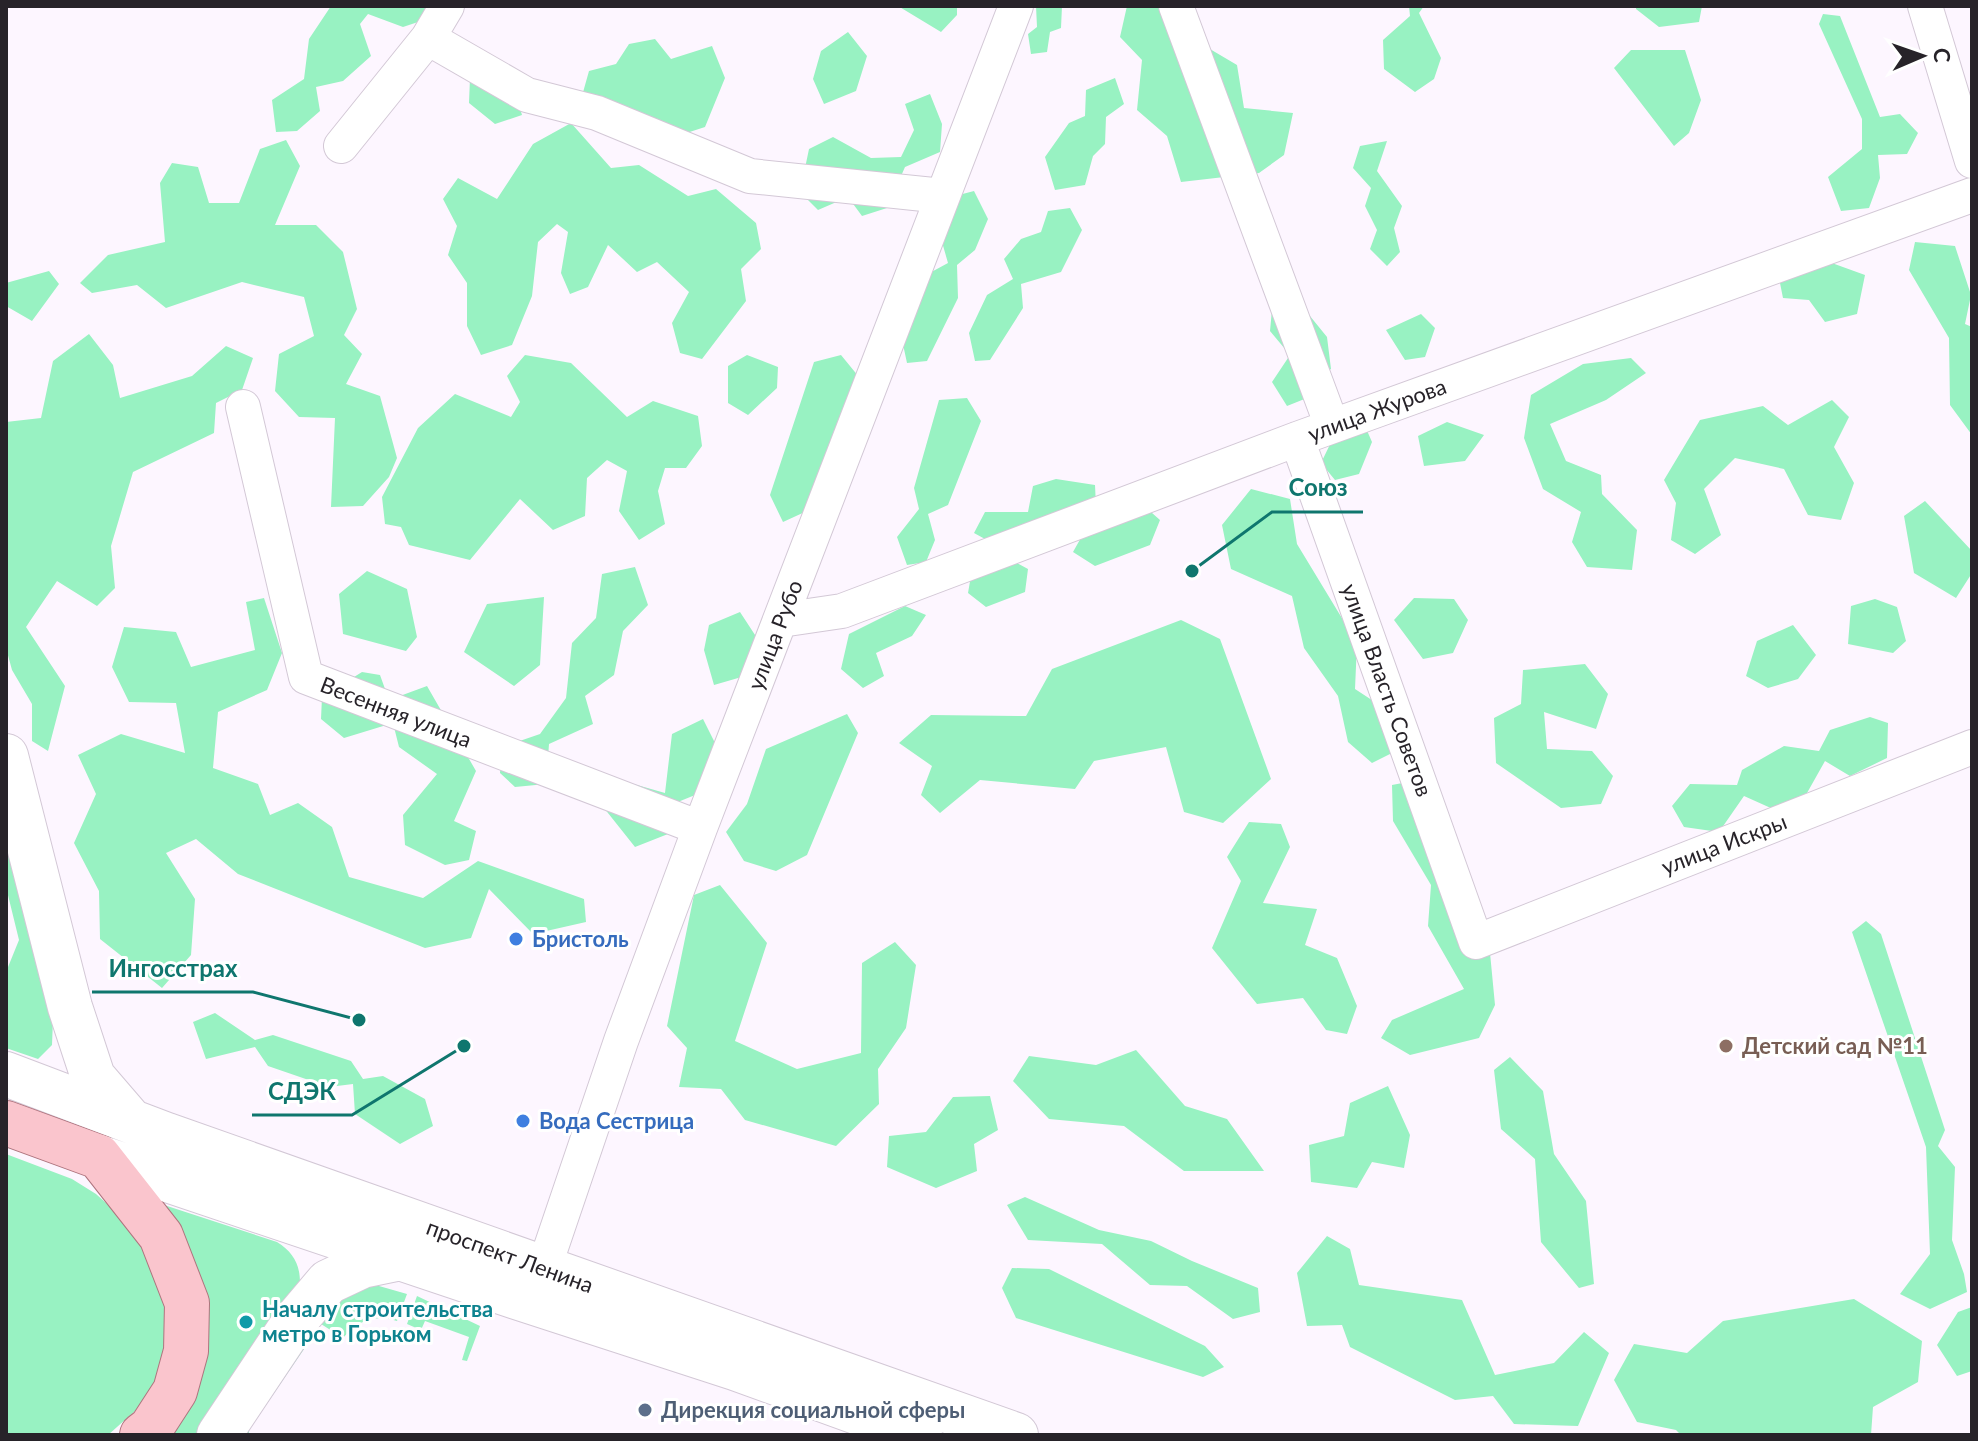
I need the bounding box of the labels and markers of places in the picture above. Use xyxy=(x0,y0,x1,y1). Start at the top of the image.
callout: Союз xyxy=(1272,464,1363,512)
place label: Бристоль xyxy=(532,925,629,952)
marker: Бристоль xyxy=(507,930,525,948)
callout: Ингосстрах xyxy=(92,944,253,992)
place label: Детский сад №11 xyxy=(1742,1032,1928,1059)
marker: Детский сад №11 xyxy=(1717,1037,1735,1055)
callout: СДЭК xyxy=(252,1067,352,1115)
place label: Вода Сестрица xyxy=(539,1107,694,1134)
marker: Вода Сестрица xyxy=(514,1112,532,1130)
place label: Началу строительства метро в Горьком xyxy=(262,1295,493,1347)
marker: Началу строительства метро в Горьком xyxy=(237,1313,255,1331)
place label: Дирекция социальной сферы xyxy=(661,1396,965,1423)
marker: Дирекция социальной сферы xyxy=(636,1401,654,1419)

